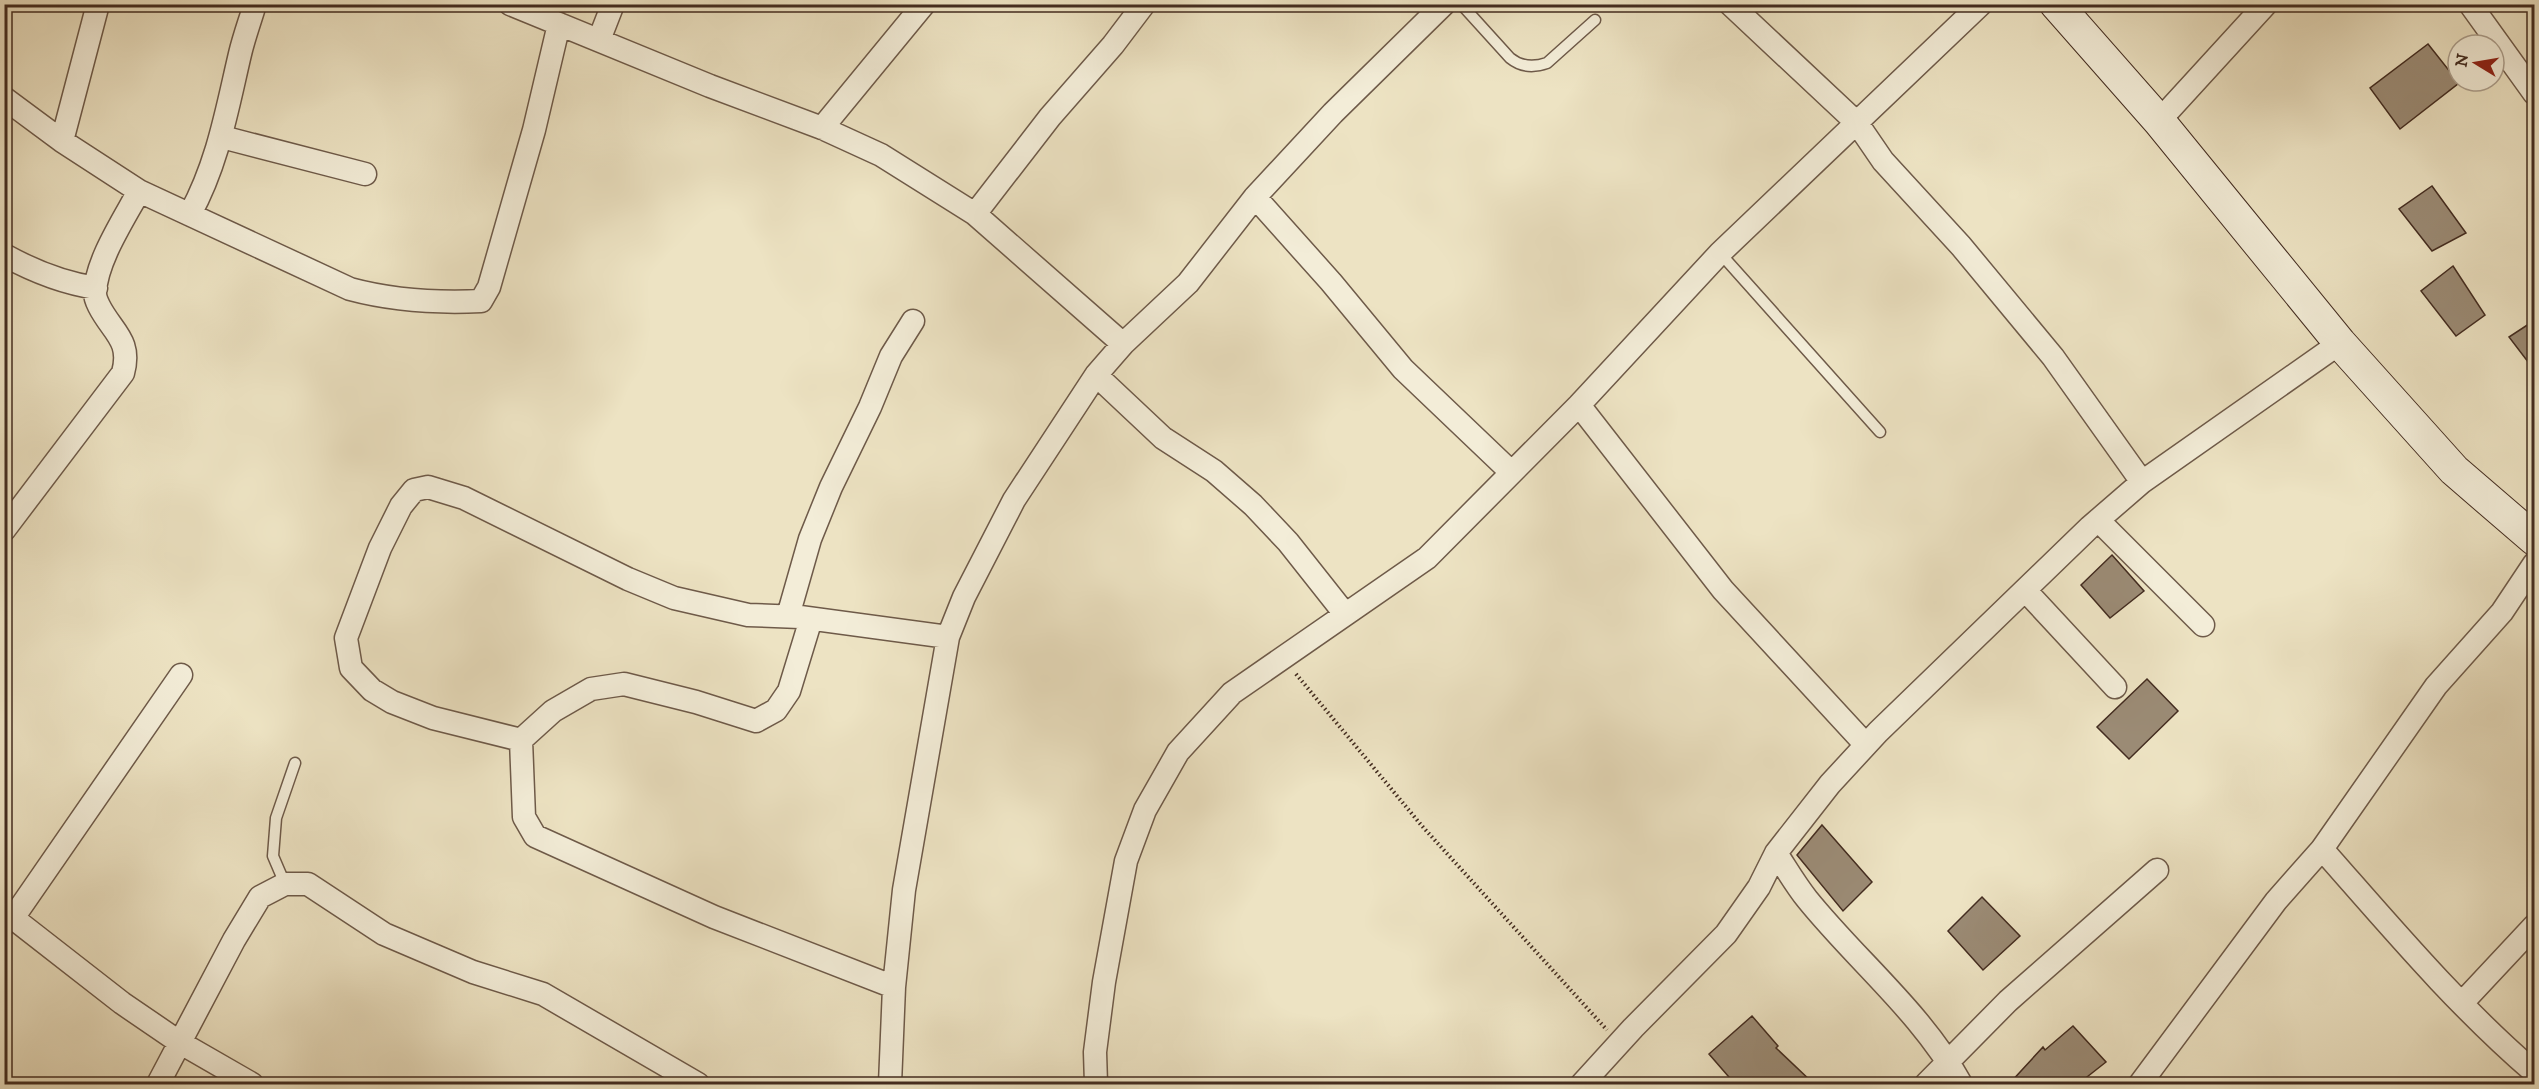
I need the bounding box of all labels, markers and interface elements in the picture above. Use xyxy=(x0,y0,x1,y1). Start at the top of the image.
north arrow xyxy=(2446,33,2506,93)
text: N xyxy=(2451,52,2473,69)

